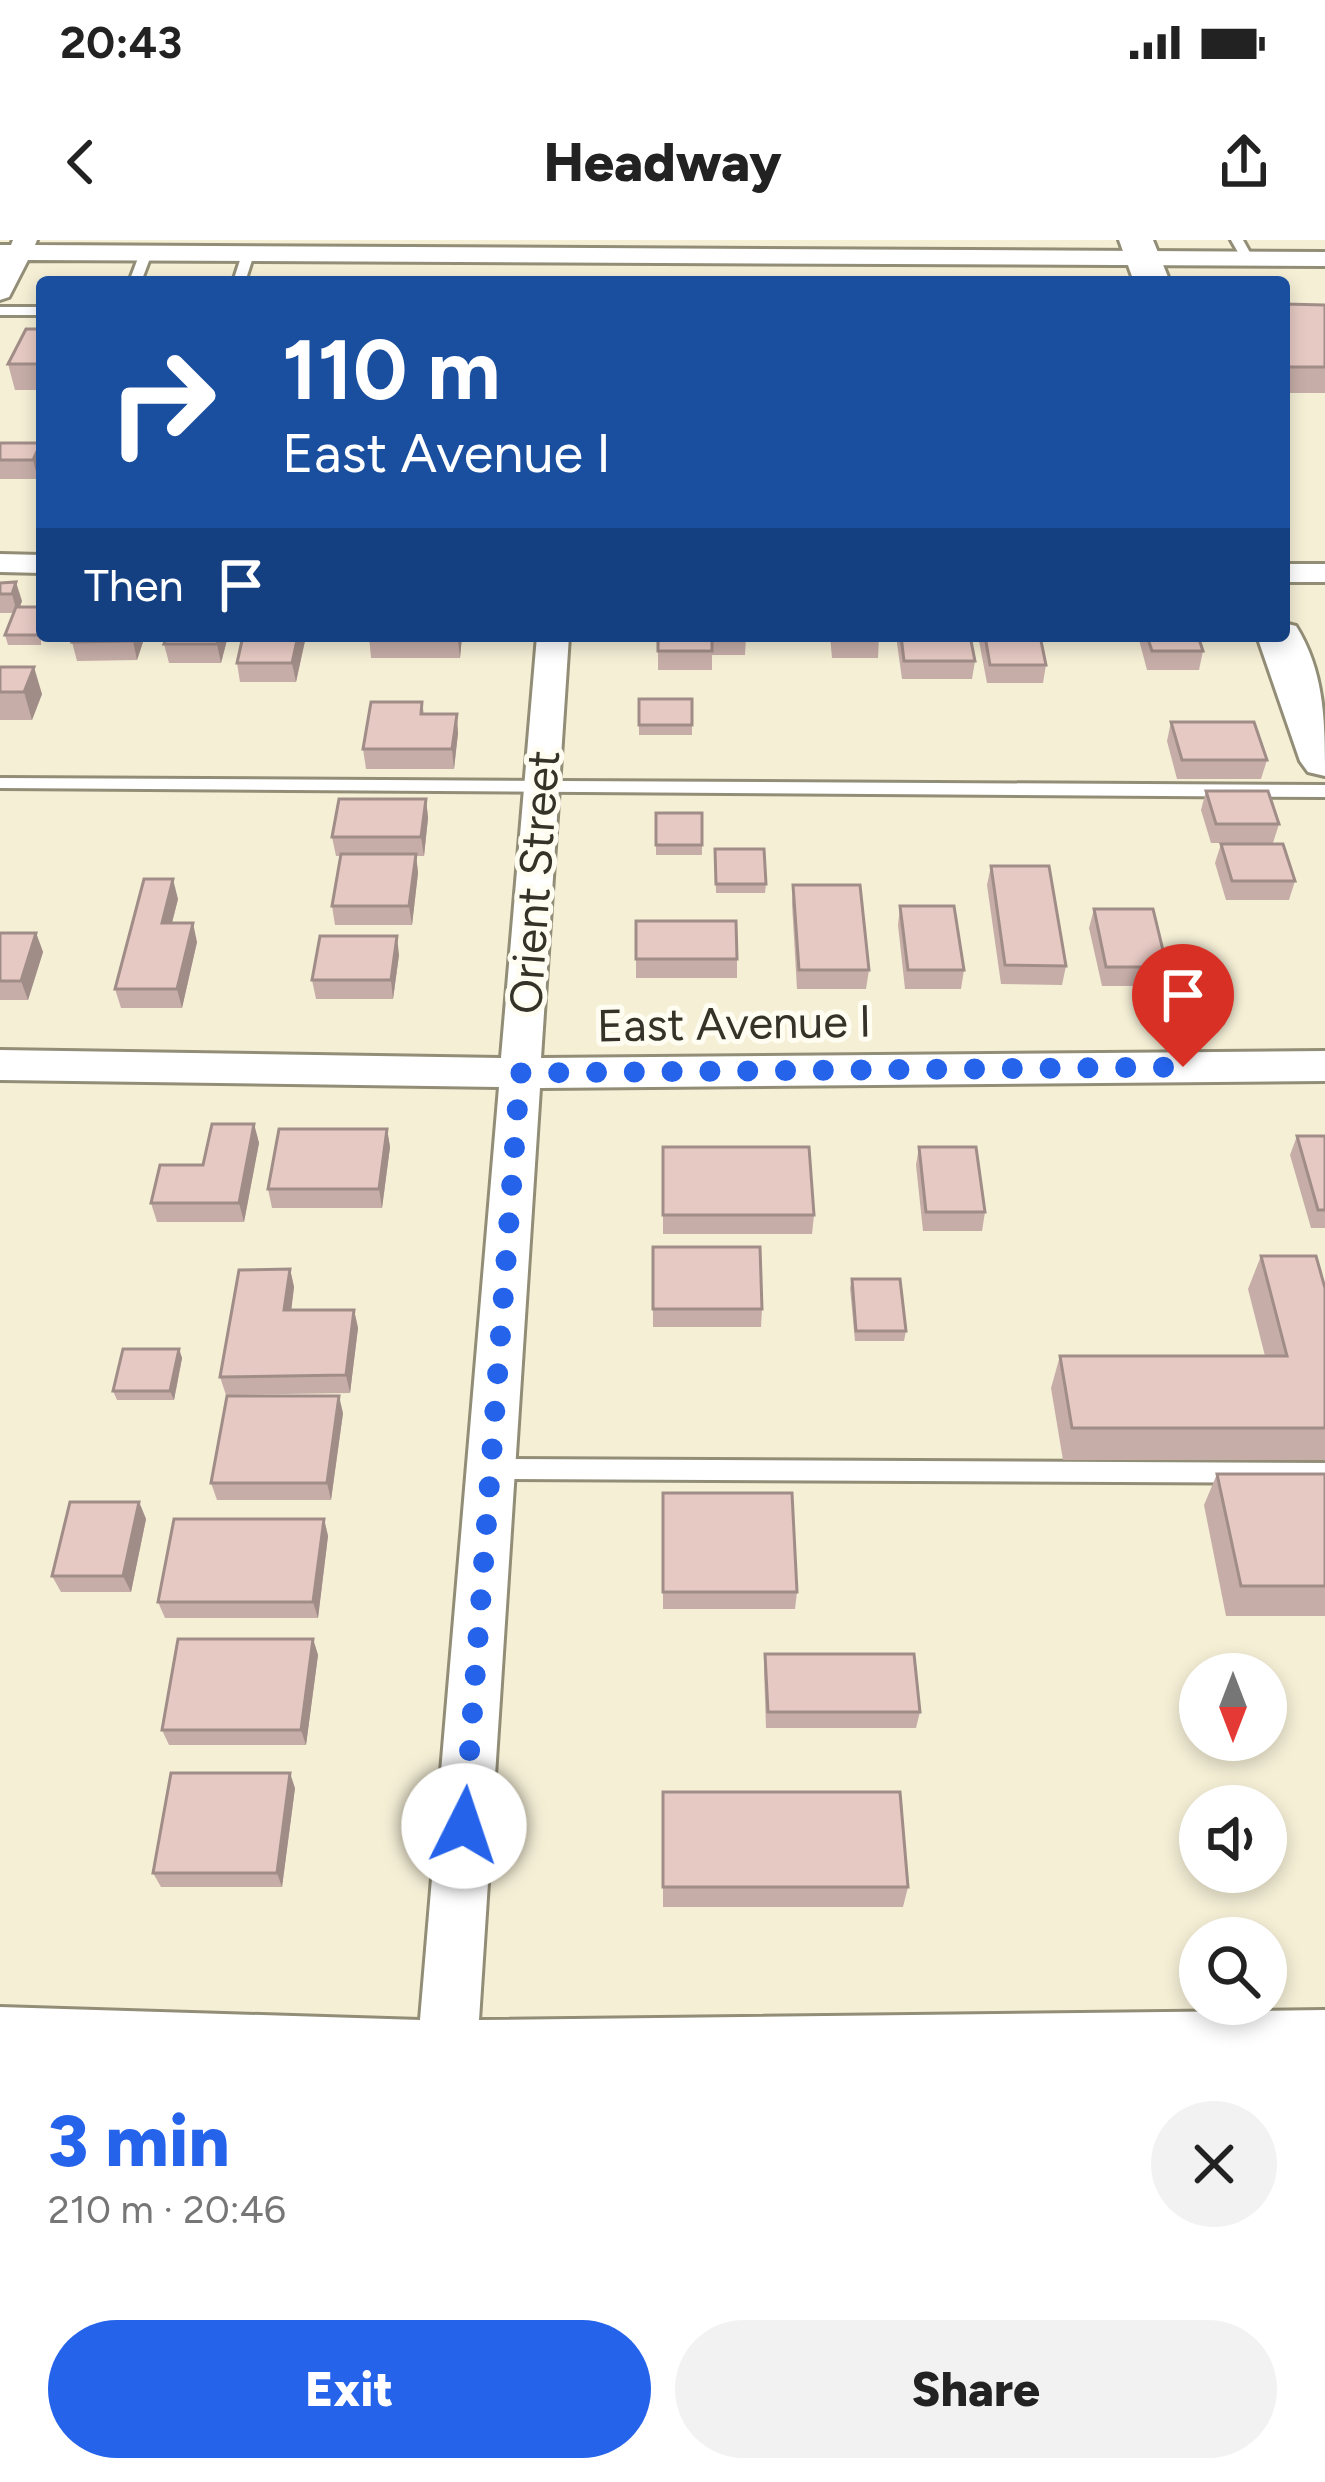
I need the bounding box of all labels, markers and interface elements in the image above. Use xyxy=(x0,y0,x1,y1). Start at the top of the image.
text: 20:43 xyxy=(60,15,182,69)
icon: back xyxy=(48,129,114,195)
icon: share xyxy=(1211,129,1277,195)
text: Headway xyxy=(543,130,782,195)
text: 110 m xyxy=(282,319,501,420)
icon: right xyxy=(84,324,240,480)
text: East Avenue I xyxy=(282,421,611,486)
icon: arrive xyxy=(208,552,274,618)
text: Then xyxy=(84,558,184,612)
street label: Orient Street xyxy=(498,748,570,1016)
pin xyxy=(1132,944,1234,1067)
icon: arrive xyxy=(1150,962,1216,1028)
street label: East Avenue I xyxy=(596,994,872,1052)
north arrow xyxy=(1179,1653,1287,1761)
map controls xyxy=(1179,1653,1287,2025)
position arrow xyxy=(401,1763,527,1889)
button: sound xyxy=(1179,1785,1287,1893)
button: search xyxy=(1179,1917,1287,2025)
text: 3 min xyxy=(48,2098,230,2184)
button: close xyxy=(1151,2101,1277,2227)
text: 210 m · 20:46 xyxy=(48,2186,286,2233)
button: Exit xyxy=(48,2320,651,2458)
button: Share xyxy=(675,2320,1277,2458)

